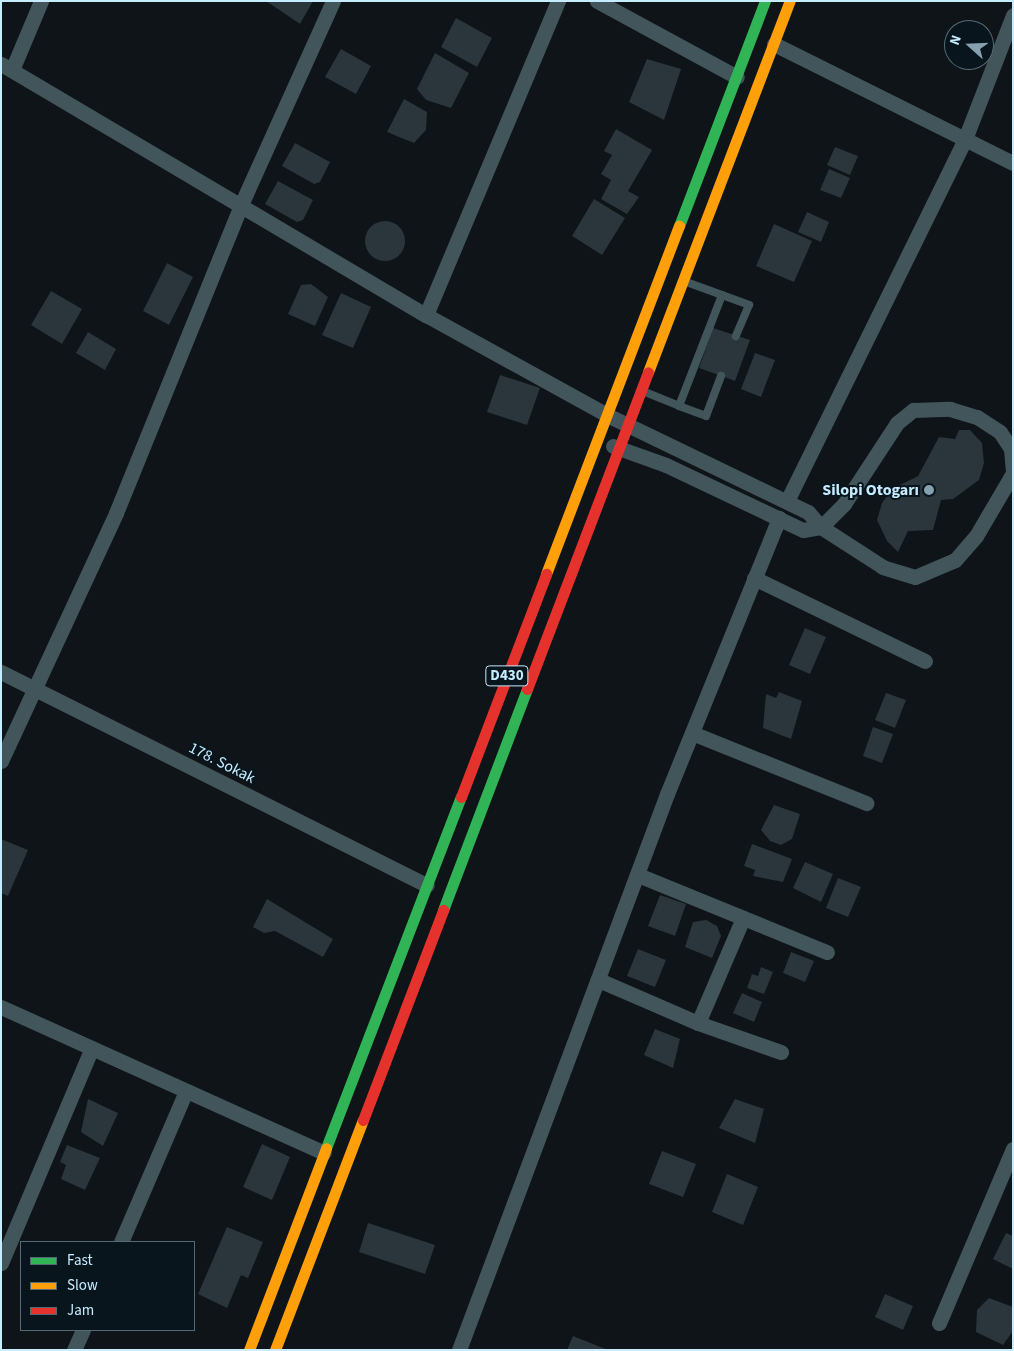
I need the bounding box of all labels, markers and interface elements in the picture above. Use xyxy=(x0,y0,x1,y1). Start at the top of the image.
north arrow xyxy=(944,20,994,70)
text: N xyxy=(945,32,967,48)
place label: Silopi Otogarı xyxy=(822,480,919,500)
marker: Silopi Otogarı xyxy=(923,484,935,496)
road number: D430 xyxy=(484,664,530,688)
street label: 178. Sokak xyxy=(186,738,258,788)
legend xyxy=(20,1241,195,1331)
text: Fast xyxy=(67,1250,93,1271)
text: Slow xyxy=(67,1275,98,1296)
text: Jam xyxy=(67,1300,94,1321)

